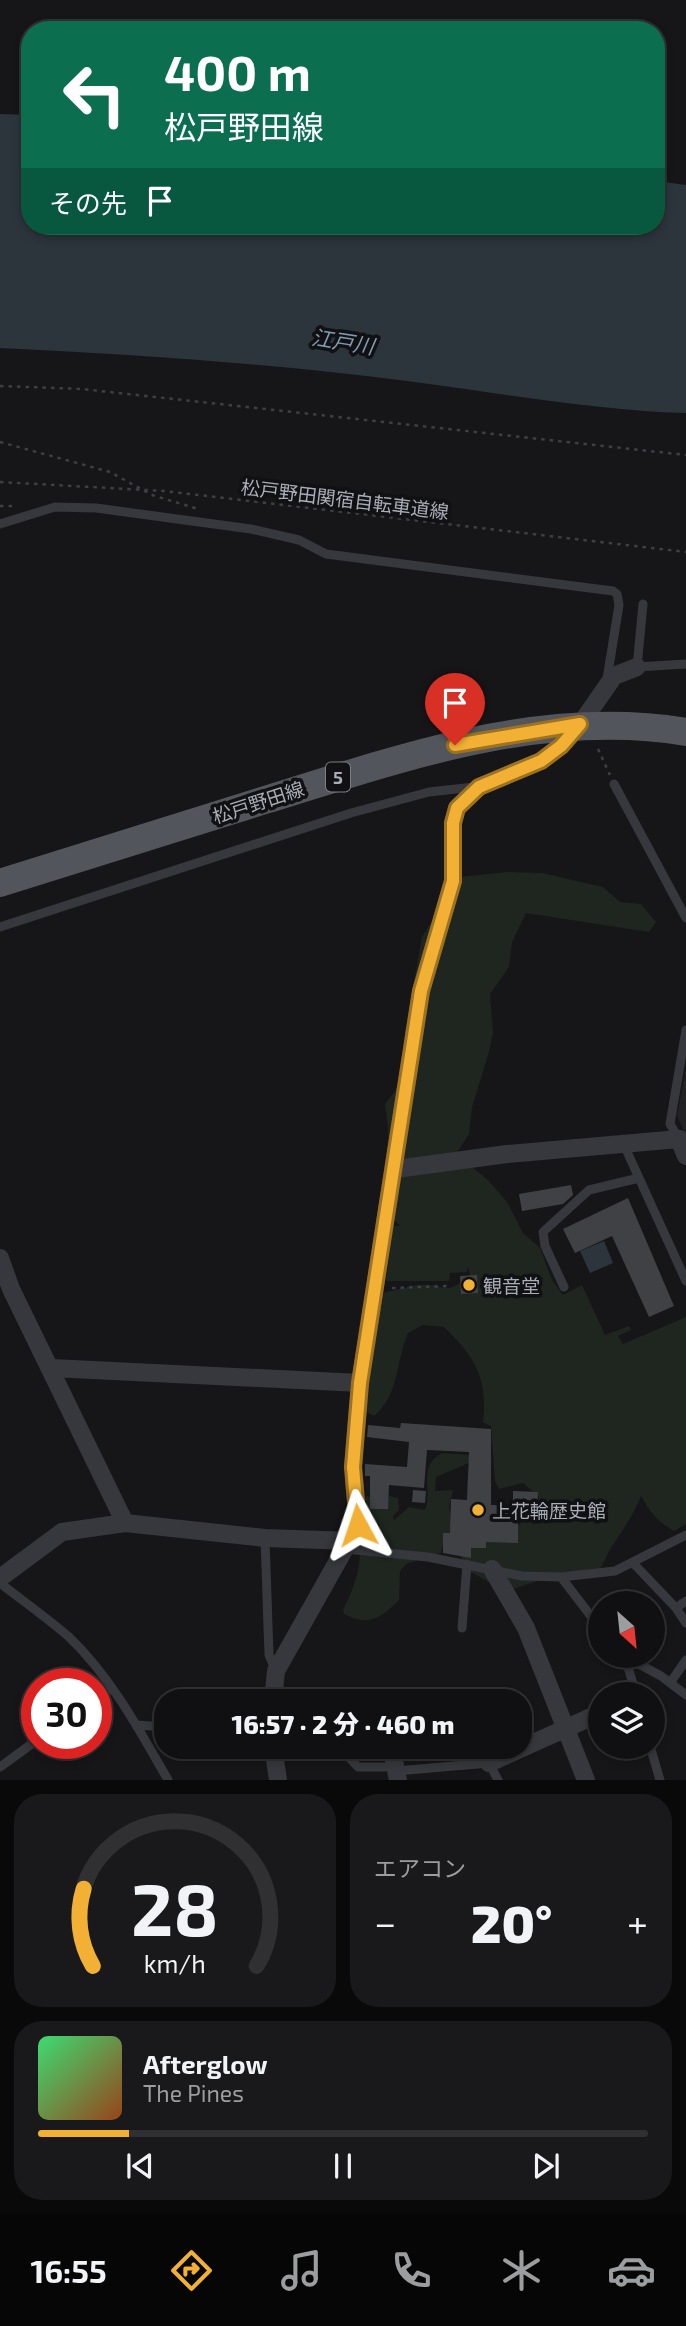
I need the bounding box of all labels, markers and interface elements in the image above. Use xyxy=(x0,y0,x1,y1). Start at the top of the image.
text: 400 m xyxy=(164,42,311,101)
icon: left xyxy=(49,49,140,140)
text: 松戸野田線 xyxy=(164,107,324,145)
icon: arrive xyxy=(141,182,179,220)
text: その先 xyxy=(49,187,127,218)
water label: 江戸川 xyxy=(310,324,378,359)
street label: 松戸野田関宿自転車道線 xyxy=(240,475,450,523)
pin xyxy=(425,673,485,745)
icon: arrive xyxy=(436,684,474,722)
road number: 5 xyxy=(326,762,350,792)
street label: 松戸野田線 xyxy=(209,776,307,828)
place label: 観音堂 xyxy=(483,1274,540,1297)
marker: 観音堂 xyxy=(461,1277,477,1293)
position arrow xyxy=(321,1488,395,1562)
place label: 上花輪歴史館 xyxy=(492,1499,606,1522)
marker: 上花輪歴史館 xyxy=(470,1502,486,1518)
north arrow xyxy=(588,1591,665,1668)
map controls xyxy=(588,1591,665,1759)
speed limit sign: 30 xyxy=(21,1668,112,1759)
button: layers xyxy=(588,1682,665,1759)
text: 16:57 · 2 分 · 460 m xyxy=(231,1708,455,1739)
text: エアコン xyxy=(374,1854,466,1882)
text: 28 xyxy=(131,1864,219,1952)
text: 20° xyxy=(471,1891,552,1953)
text: − xyxy=(374,1899,396,1945)
text: + xyxy=(627,1899,648,1945)
text: km/h xyxy=(144,1948,206,1978)
text: Afterglow xyxy=(143,2048,268,2079)
text: The Pines xyxy=(143,2079,244,2107)
icon: previous xyxy=(121,2147,159,2185)
icon: pause xyxy=(324,2147,362,2185)
icon: next xyxy=(527,2147,565,2185)
icon: directions xyxy=(167,2246,216,2295)
icon: music xyxy=(277,2246,326,2295)
icon: phone xyxy=(387,2246,436,2295)
icon: climate xyxy=(497,2246,546,2295)
icon: car xyxy=(607,2246,656,2295)
text: 16:55 xyxy=(30,2251,107,2289)

